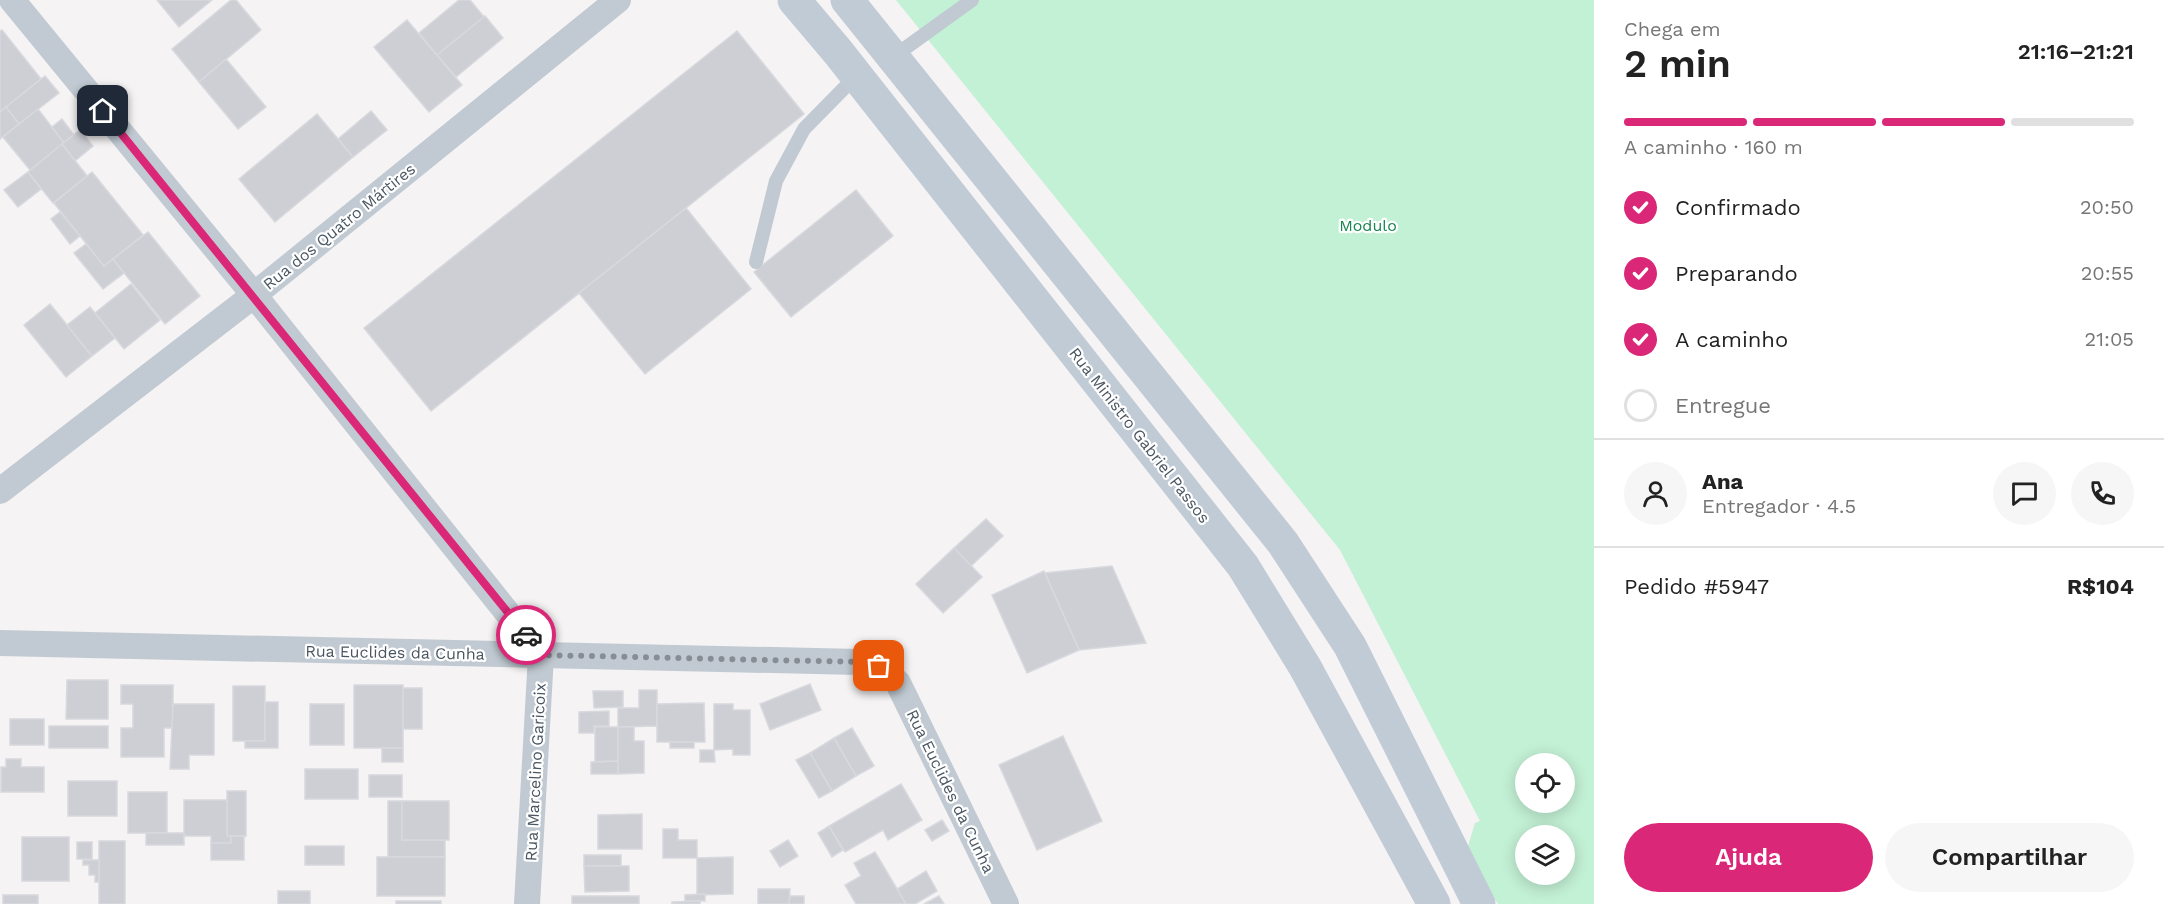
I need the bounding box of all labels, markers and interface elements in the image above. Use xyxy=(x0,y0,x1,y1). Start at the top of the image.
text: Chega em xyxy=(1624,17,1721,41)
text: 21:16–21:21 xyxy=(2018,39,2134,64)
text: 2 min xyxy=(1624,41,1731,86)
pin xyxy=(77,85,128,136)
icon: home xyxy=(86,94,119,127)
text: A caminho · 160 m xyxy=(1624,135,1803,159)
street label: Rua dos Quatro Mártires xyxy=(259,159,419,294)
icon: check xyxy=(1624,191,1657,224)
text: Confirmado xyxy=(1675,195,1801,220)
text: 20:50 xyxy=(2080,195,2134,219)
park label: Modulo xyxy=(1339,216,1397,235)
icon: check xyxy=(1624,257,1657,290)
text: Preparando xyxy=(1675,261,1798,286)
text: 20:55 xyxy=(2081,261,2134,285)
icon: check xyxy=(1624,323,1657,356)
text: A caminho xyxy=(1675,327,1788,352)
text: 21:05 xyxy=(2085,327,2134,351)
street label: Rua Ministro Gabriel Passos xyxy=(1065,344,1214,527)
text: Entregue xyxy=(1675,393,1771,418)
button: person xyxy=(1624,462,1687,525)
button: chat xyxy=(1993,462,2056,525)
button: phone xyxy=(2071,462,2134,525)
text: Ana xyxy=(1702,469,1743,494)
text: Entregador · 4.5 xyxy=(1702,494,1856,518)
text: Pedido #5947 xyxy=(1624,574,1769,599)
text: R$104 xyxy=(2067,574,2134,599)
courier xyxy=(496,605,556,665)
icon: car xyxy=(510,619,543,652)
pin xyxy=(853,640,904,691)
street label: Rua Euclides da Cunha xyxy=(305,641,485,664)
icon: bag xyxy=(862,649,895,682)
street label: Rua Marcelino Garicoix xyxy=(521,682,550,862)
street label: Rua Euclides da Cunha xyxy=(903,706,998,876)
map controls xyxy=(1515,753,1575,885)
button: locate xyxy=(1515,753,1575,813)
button: Ajuda xyxy=(1624,823,1873,892)
button: Compartilhar xyxy=(1885,823,2134,892)
button: layers xyxy=(1515,825,1575,885)

